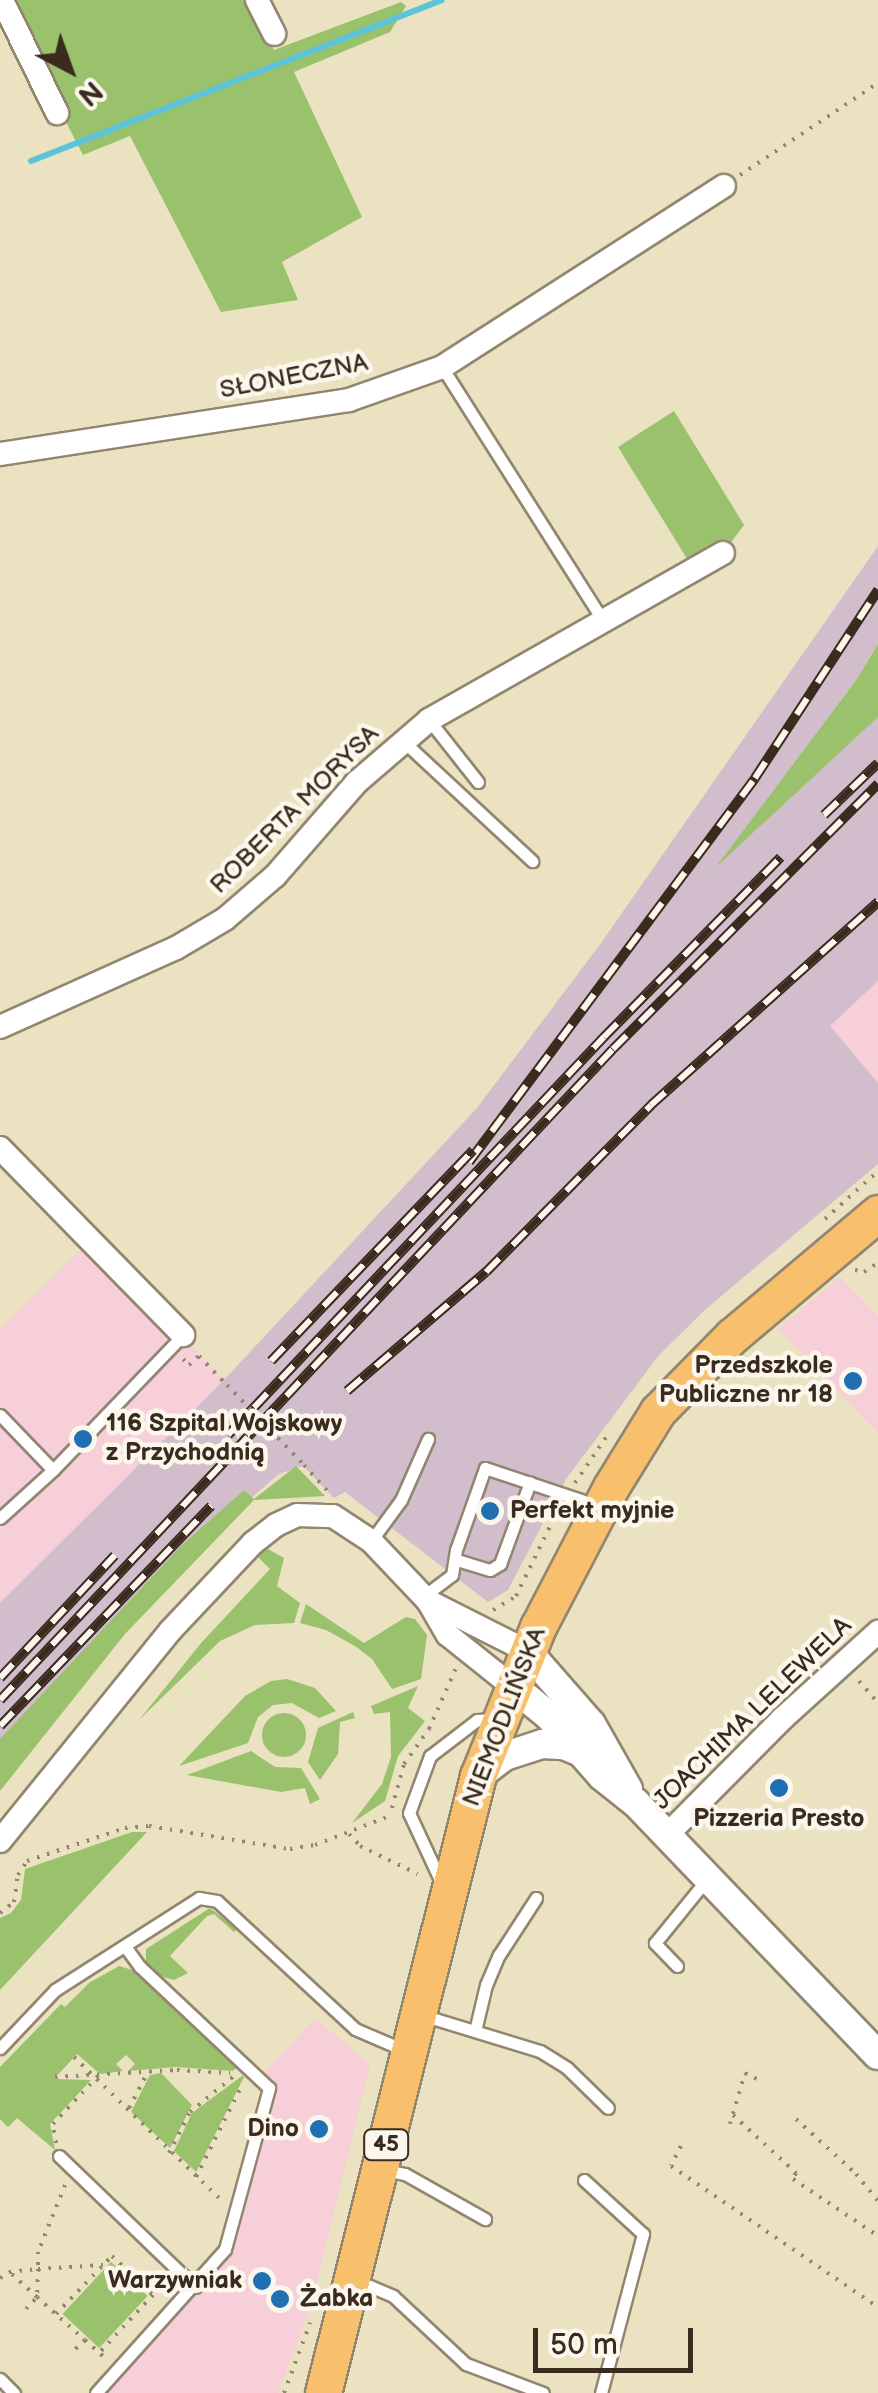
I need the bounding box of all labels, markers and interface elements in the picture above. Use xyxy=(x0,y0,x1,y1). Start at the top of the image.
north arrow xyxy=(20,20,120,120)
text: N xyxy=(71,74,109,112)
street label: SŁONECZNA xyxy=(217,348,371,406)
street label: ROBERTA MORYSA xyxy=(204,719,386,901)
place label: Przedszkole Publiczne nr 18 xyxy=(659,1352,833,1411)
marker: Przedszkole Publiczne nr 18 xyxy=(842,1370,864,1392)
place label: 116 Szpital Wojskowy z Przychodnią xyxy=(106,1410,342,1469)
marker: 116 Szpital Wojskowy z Przychodnią xyxy=(70,1426,96,1452)
place label: Perfekt myjnie xyxy=(510,1496,674,1526)
marker: Perfekt myjnie xyxy=(479,1500,501,1522)
street label: JOACHIMA LELEWELA xyxy=(648,1611,858,1817)
street label: NIEMODLIŃSKA xyxy=(457,1623,553,1811)
marker: Pizzeria Presto xyxy=(768,1777,790,1799)
place label: Pizzeria Presto xyxy=(693,1804,865,1834)
place label: Dino xyxy=(247,2114,299,2144)
marker: Dino xyxy=(308,2118,330,2140)
road number: 45 xyxy=(361,2128,411,2162)
place label: Warzywniak xyxy=(108,2266,242,2296)
marker: Warzywniak xyxy=(251,2270,273,2292)
place label: Żabka xyxy=(300,2284,373,2314)
marker: Żabka xyxy=(269,2288,291,2310)
scale bar xyxy=(538,2308,698,2370)
text: 50 m xyxy=(550,2327,618,2363)

